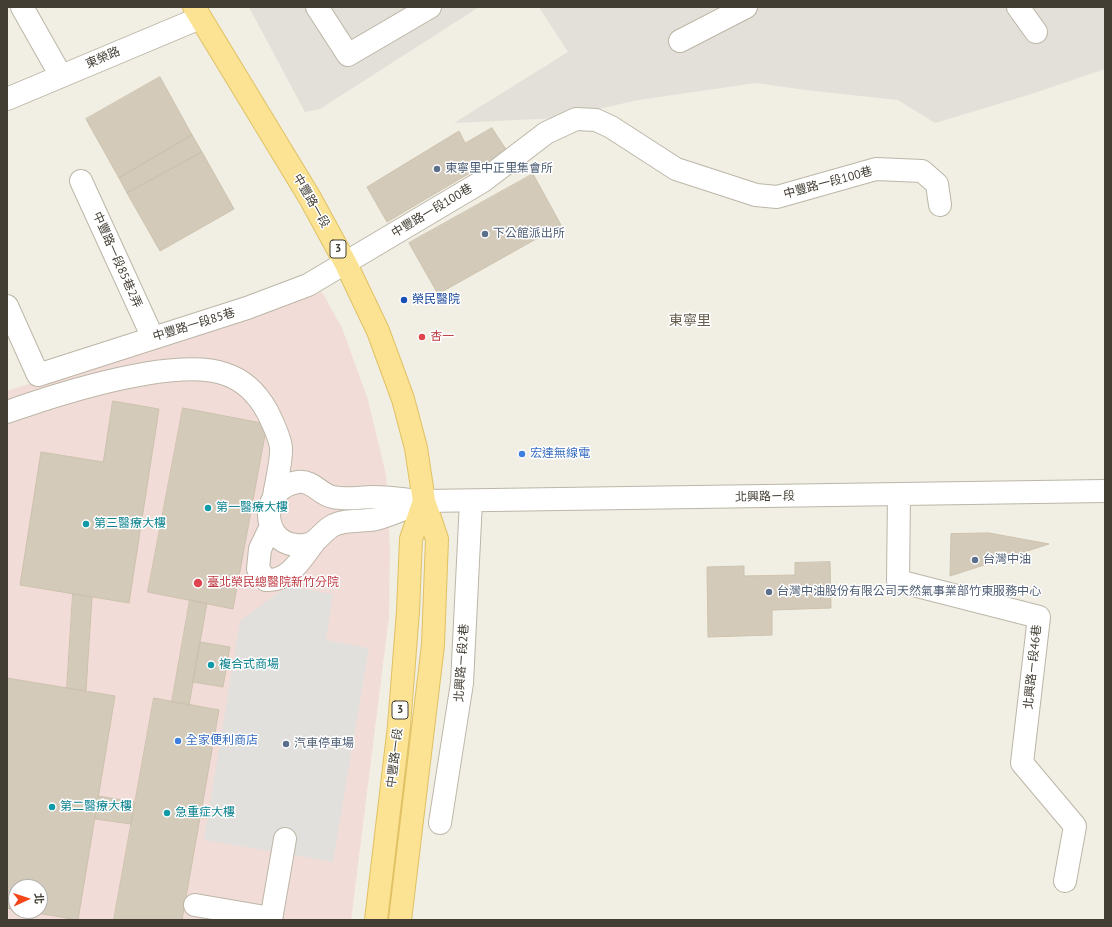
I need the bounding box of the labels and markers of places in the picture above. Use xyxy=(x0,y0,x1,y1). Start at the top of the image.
place label: 東寧里中正里集會所 xyxy=(445,162,553,176)
marker: 東寧里中正里集會所 xyxy=(432,164,442,174)
place label: 下公館派出所 xyxy=(493,227,565,241)
marker: 下公館派出所 xyxy=(480,229,490,239)
place label: 榮民醫院 xyxy=(412,293,460,307)
marker: 榮民醫院 xyxy=(399,295,409,305)
place label: 杏一 xyxy=(430,330,454,344)
marker: 杏一 xyxy=(417,332,427,342)
place label: 宏達無線電 xyxy=(530,447,590,461)
marker: 宏達無線電 xyxy=(517,449,527,459)
place label: 第一醫療大樓 xyxy=(216,501,288,515)
marker: 第一醫療大樓 xyxy=(203,503,213,513)
place label: 第三醫療大樓 xyxy=(94,517,166,531)
marker: 第三醫療大樓 xyxy=(81,519,91,529)
place label: 台灣中油 xyxy=(983,553,1031,567)
marker: 台灣中油 xyxy=(970,555,980,565)
place label: 臺北榮民總醫院新竹分院 xyxy=(207,576,339,590)
marker: 臺北榮民總醫院新竹分院 xyxy=(192,577,204,589)
place label: 台灣中油股份有限公司天然氣事業部竹東服務中心 xyxy=(777,585,1041,599)
marker: 台灣中油股份有限公司天然氣事業部竹東服務中心 xyxy=(764,587,774,597)
place label: 複合式商場 xyxy=(219,658,279,672)
marker: 複合式商場 xyxy=(206,660,216,670)
place label: 全家便利商店 xyxy=(186,734,258,748)
marker: 全家便利商店 xyxy=(173,736,183,746)
place label: 汽車停車場 xyxy=(294,737,354,751)
marker: 汽車停車場 xyxy=(281,739,291,749)
place label: 第二醫療大樓 xyxy=(60,800,132,814)
marker: 第二醫療大樓 xyxy=(47,802,57,812)
place label: 急重症大樓 xyxy=(175,806,235,820)
marker: 急重症大樓 xyxy=(162,808,172,818)

